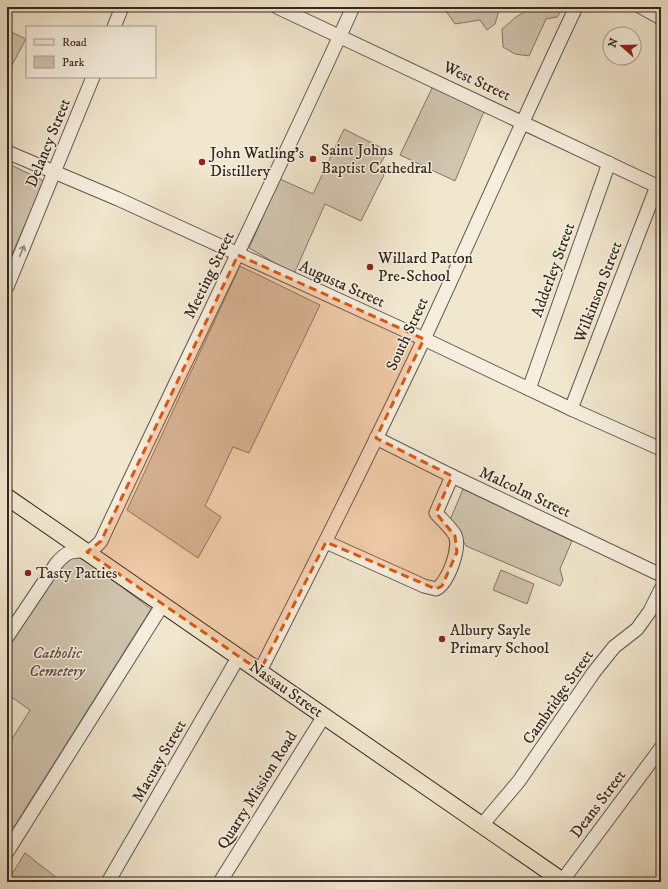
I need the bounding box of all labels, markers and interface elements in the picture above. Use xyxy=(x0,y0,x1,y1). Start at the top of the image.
legend xyxy=(26,26,156,78)
north arrow xyxy=(602,26,642,66)
text: Road xyxy=(62,35,87,50)
text: N xyxy=(605,36,622,50)
text: Park xyxy=(62,55,84,70)
street label: West Street xyxy=(439,56,514,105)
street label: Delancy Street xyxy=(21,96,75,190)
place label: Saint Johns Baptist Cathedral xyxy=(321,140,432,178)
place label: John Watling's Distillery xyxy=(208,143,304,181)
marker: Saint Johns Baptist Cathedral xyxy=(308,154,318,164)
marker: John Watling's Distillery xyxy=(197,157,207,167)
street label: Adderley Street xyxy=(527,220,579,320)
street label: Meeting Street xyxy=(179,228,239,322)
street label: Wilkinson Street xyxy=(569,239,626,346)
one-way arrow xyxy=(19,246,26,258)
place label: Willard Patton Pre-School xyxy=(377,248,474,286)
street label: Augusta Street xyxy=(296,256,388,312)
marker: Willard Patton Pre-School xyxy=(365,262,375,272)
street label: South Street xyxy=(381,294,433,374)
street label: Malcolm Street xyxy=(476,462,574,522)
place label: Tasty Patties xyxy=(36,563,117,583)
marker: Tasty Patties xyxy=(23,568,33,578)
place label: Albury Sayle Primary School xyxy=(450,620,549,658)
marker: Albury Sayle Primary School xyxy=(437,634,447,644)
park label: Catholic Cemetery xyxy=(29,643,87,681)
street label: Cambridge Street xyxy=(518,646,598,748)
street label: Nassau Street xyxy=(245,656,327,722)
street label: Macuay Street xyxy=(127,716,191,806)
street label: Quarry Mission Road xyxy=(213,727,301,853)
street label: Deans Street xyxy=(566,766,630,842)

